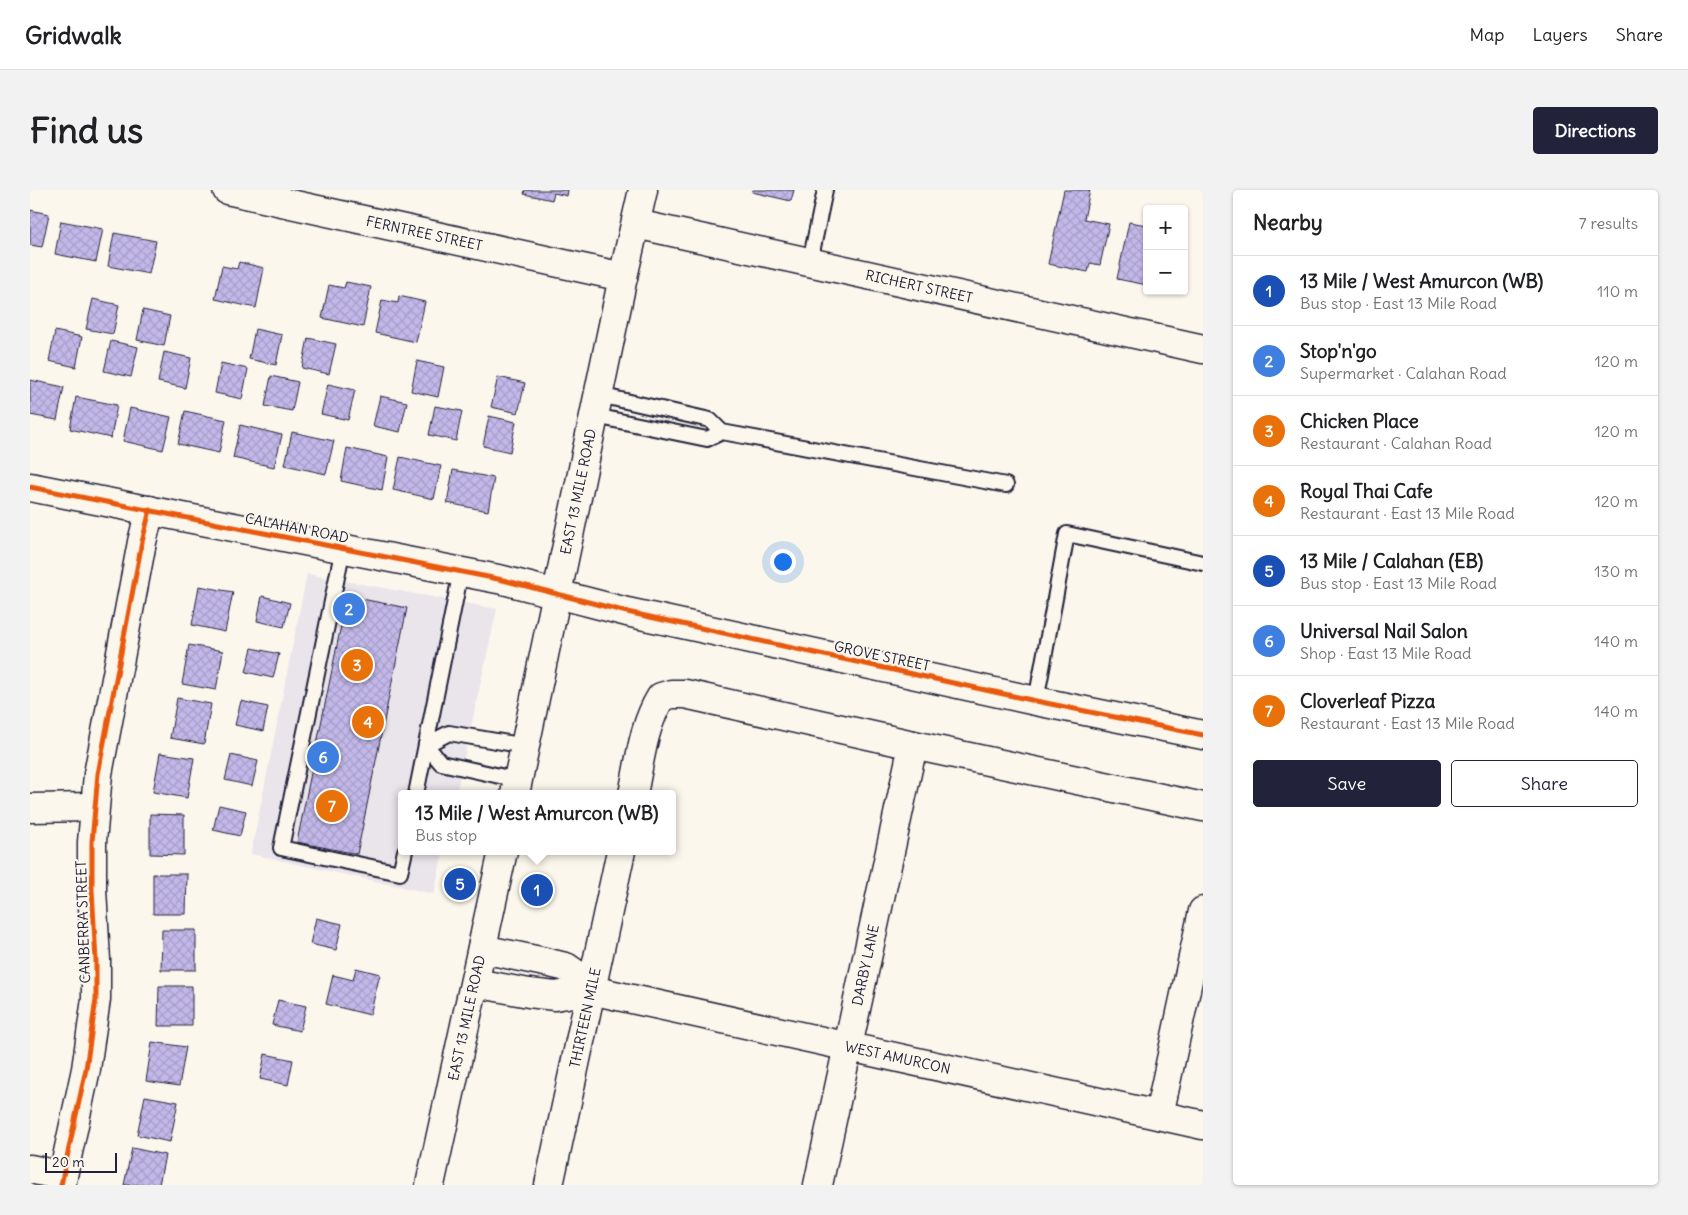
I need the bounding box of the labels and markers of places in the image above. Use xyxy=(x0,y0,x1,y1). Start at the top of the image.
pin: 2 xyxy=(333,590,365,628)
pin: 3 xyxy=(341,646,373,684)
pin: 4 xyxy=(352,703,384,741)
pin: 6 xyxy=(307,738,339,776)
pin: 7 xyxy=(316,787,348,825)
pin: 5 xyxy=(444,865,476,903)
pin: 1 xyxy=(521,871,553,909)

